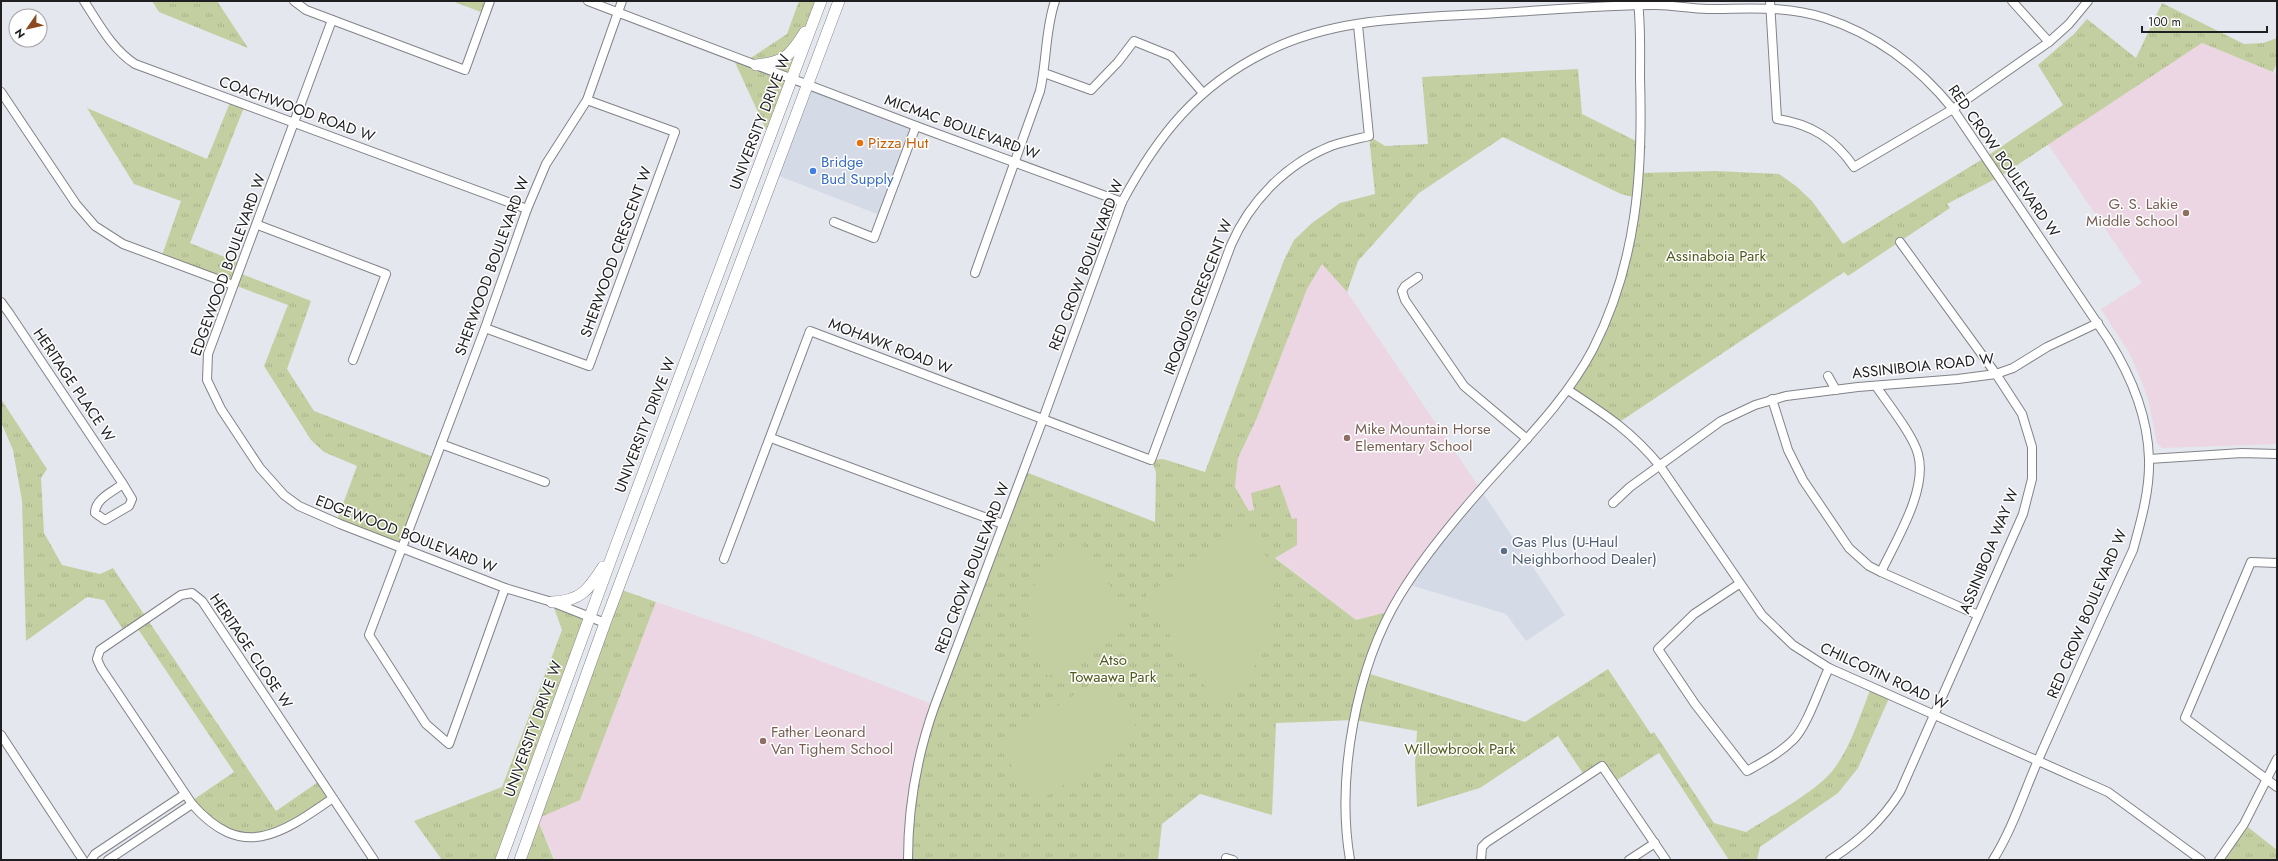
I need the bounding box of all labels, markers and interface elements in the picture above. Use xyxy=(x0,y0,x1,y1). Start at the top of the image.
north arrow xyxy=(8,8,48,48)
scale bar xyxy=(2142,8,2267,34)
text: 100 m xyxy=(2148,13,2181,31)
text: N xyxy=(11,25,29,42)
street label: UNIVERSITY DRIVE W xyxy=(724,51,796,193)
street label: COACHWOOD ROAD W xyxy=(216,71,378,148)
street label: RED CROW BOULEVARD W xyxy=(1943,80,2065,242)
street label: MICMAC BOULEVARD W xyxy=(881,89,1043,165)
place label: Pizza Hut xyxy=(868,132,929,154)
marker: Pizza Hut xyxy=(855,138,865,148)
place label: Bridge Bud Supply xyxy=(821,151,894,190)
street label: SHERWOOD CRESCENT W xyxy=(575,163,657,340)
marker: Bridge Bud Supply xyxy=(808,166,818,176)
street label: EDGEWOOD BOULEVARD W xyxy=(185,171,271,359)
street label: SHERWOOD BOULEVARD W xyxy=(449,173,535,359)
street label: RED CROW BOULEVARD W xyxy=(1043,176,1129,354)
place label: G. S. Lakie Middle School xyxy=(2086,193,2178,232)
marker: G. S. Lakie Middle School xyxy=(2181,208,2191,218)
street label: IROQUOIS CRESCENT W xyxy=(1158,216,1238,378)
park label: Assinaboia Park xyxy=(1666,245,1766,267)
street label: MOHAWK ROAD W xyxy=(825,312,955,380)
street label: HERITAGE PLACE W xyxy=(28,324,120,446)
street label: ASSINIBOIA ROAD W xyxy=(1851,348,1995,384)
street label: UNIVERSITY DRIVE W xyxy=(609,354,681,496)
place label: Mike Mountain Horse Elementary School xyxy=(1355,418,1491,457)
marker: Mike Mountain Horse Elementary School xyxy=(1342,433,1352,443)
street label: RED CROW BOULEVARD W xyxy=(929,479,1015,657)
street label: ASSINIBOIA WAY W xyxy=(1954,485,2024,617)
street label: EDGEWOOD BOULEVARD W xyxy=(312,489,500,579)
street label: RED CROW BOULEVARD W xyxy=(2041,526,2133,702)
place label: Gas Plus (U-Haul Neighborhood Dealer) xyxy=(1512,531,1657,570)
marker: Gas Plus (U-Haul Neighborhood Dealer) xyxy=(1499,546,1509,556)
street label: HERITAGE CLOSE W xyxy=(204,589,298,713)
street label: CHILCOTIN ROAD W xyxy=(1817,637,1952,715)
park label: Atso Towaawa Park xyxy=(1070,649,1157,688)
street label: UNIVERSITY DRIVE W xyxy=(498,658,568,800)
place label: Father Leonard Van Tighem School xyxy=(771,721,893,760)
marker: Father Leonard Van Tighem School xyxy=(758,736,768,746)
park label: Willowbrook Park xyxy=(1404,738,1516,760)

